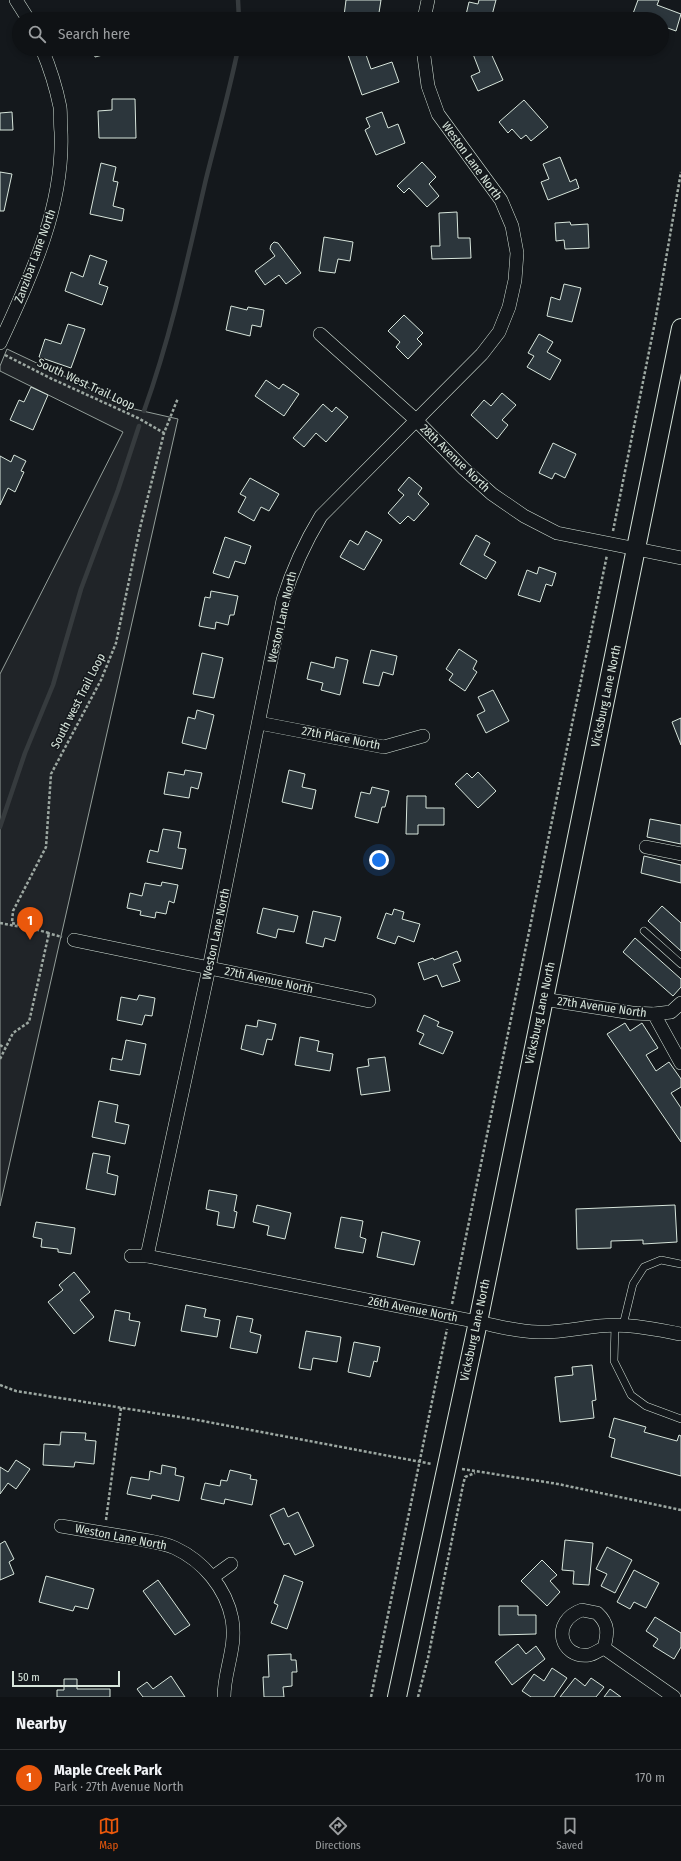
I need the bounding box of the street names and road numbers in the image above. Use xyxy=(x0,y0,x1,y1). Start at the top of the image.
street label: Weston Lane North xyxy=(439,119,505,203)
street label: Zanzibar Lane North xyxy=(12,207,58,305)
street label: South West Trail Loop xyxy=(35,355,137,413)
street label: 28th Avenue North xyxy=(417,421,493,495)
street label: Weston Lane North xyxy=(265,570,299,664)
street label: Vicksburg Lane North xyxy=(588,644,624,748)
street label: South west Trail Loop xyxy=(48,651,108,751)
street label: 27th Place North xyxy=(300,723,382,753)
street label: Weston Lane North xyxy=(199,887,233,981)
street label: Vicksburg Lane North xyxy=(522,961,558,1065)
street label: 27th Avenue North xyxy=(223,964,315,996)
street label: 27th Avenue North xyxy=(556,994,648,1020)
street label: Vicksburg Lane North xyxy=(457,1278,493,1382)
street label: 26th Avenue North xyxy=(367,1293,459,1325)
street label: Weston Lane North xyxy=(74,1521,168,1553)

